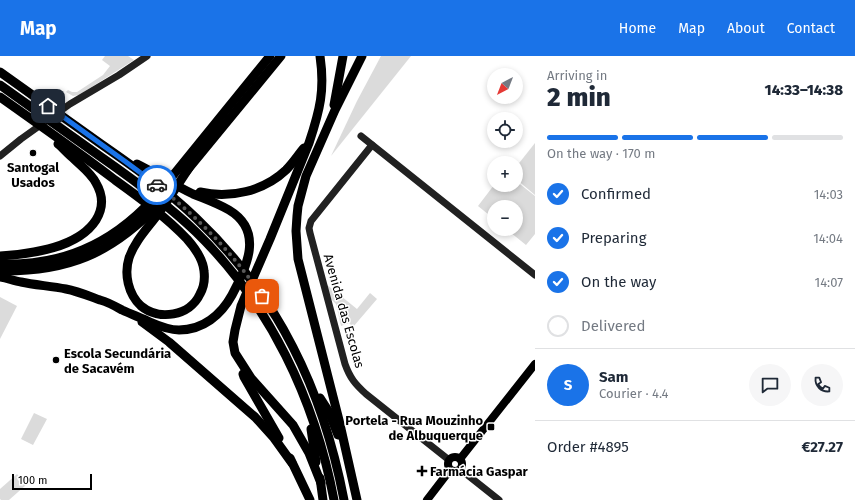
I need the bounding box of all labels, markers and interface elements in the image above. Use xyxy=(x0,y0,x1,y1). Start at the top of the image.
text: Map xyxy=(20,17,57,40)
text: Home xyxy=(619,20,656,37)
text: Map xyxy=(678,20,705,37)
text: About xyxy=(727,20,765,37)
text: Contact xyxy=(787,20,835,37)
north arrow xyxy=(487,68,523,104)
map controls xyxy=(487,68,523,236)
text: Arriving in xyxy=(547,68,607,83)
text: 14:33–14:38 xyxy=(765,81,843,99)
text: 2 min xyxy=(547,82,611,113)
pin xyxy=(31,89,65,123)
icon: home xyxy=(37,95,59,117)
button: locate xyxy=(487,112,523,148)
text: On the way · 170 m xyxy=(547,146,655,161)
marker: Santogal Usados xyxy=(28,148,38,158)
button: + xyxy=(487,156,523,192)
place label: Santogal Usados xyxy=(7,160,59,190)
courier xyxy=(137,165,177,205)
icon: car xyxy=(146,174,168,196)
icon: check xyxy=(547,183,569,205)
text: Confirmed xyxy=(581,185,651,203)
text: 14:03 xyxy=(814,187,843,202)
button: − xyxy=(487,200,523,236)
icon: check xyxy=(547,227,569,249)
text: Preparing xyxy=(581,229,646,247)
text: 14:04 xyxy=(813,231,843,246)
street label: Avenida das Escolas xyxy=(321,252,367,370)
icon: check xyxy=(547,271,569,293)
text: On the way xyxy=(581,273,656,291)
text: 14:07 xyxy=(815,275,843,290)
pin xyxy=(245,279,279,313)
icon: bag xyxy=(251,285,273,307)
text: Delivered xyxy=(581,317,645,335)
place label: Escola Secundária de Sacavém xyxy=(64,346,171,376)
marker: Escola Secundária de Sacavém xyxy=(51,355,61,365)
button: chat xyxy=(749,364,791,406)
button: phone xyxy=(801,364,843,406)
text: Sam xyxy=(599,368,628,386)
text: S xyxy=(564,376,572,394)
text: Courier · 4.4 xyxy=(599,386,669,401)
place label: Portela - Rua Mouzinho de Albuquerque xyxy=(345,413,483,443)
marker: Portela - Rua Mouzinho de Albuquerque xyxy=(486,422,496,432)
text: Order #4895 xyxy=(547,438,629,456)
text: €27.27 xyxy=(801,438,843,456)
place label: Farmácia Gaspar xyxy=(430,464,529,479)
marker: Farmácia Gaspar xyxy=(417,466,427,476)
scale bar xyxy=(12,472,92,491)
text: 100 m xyxy=(18,474,47,487)

